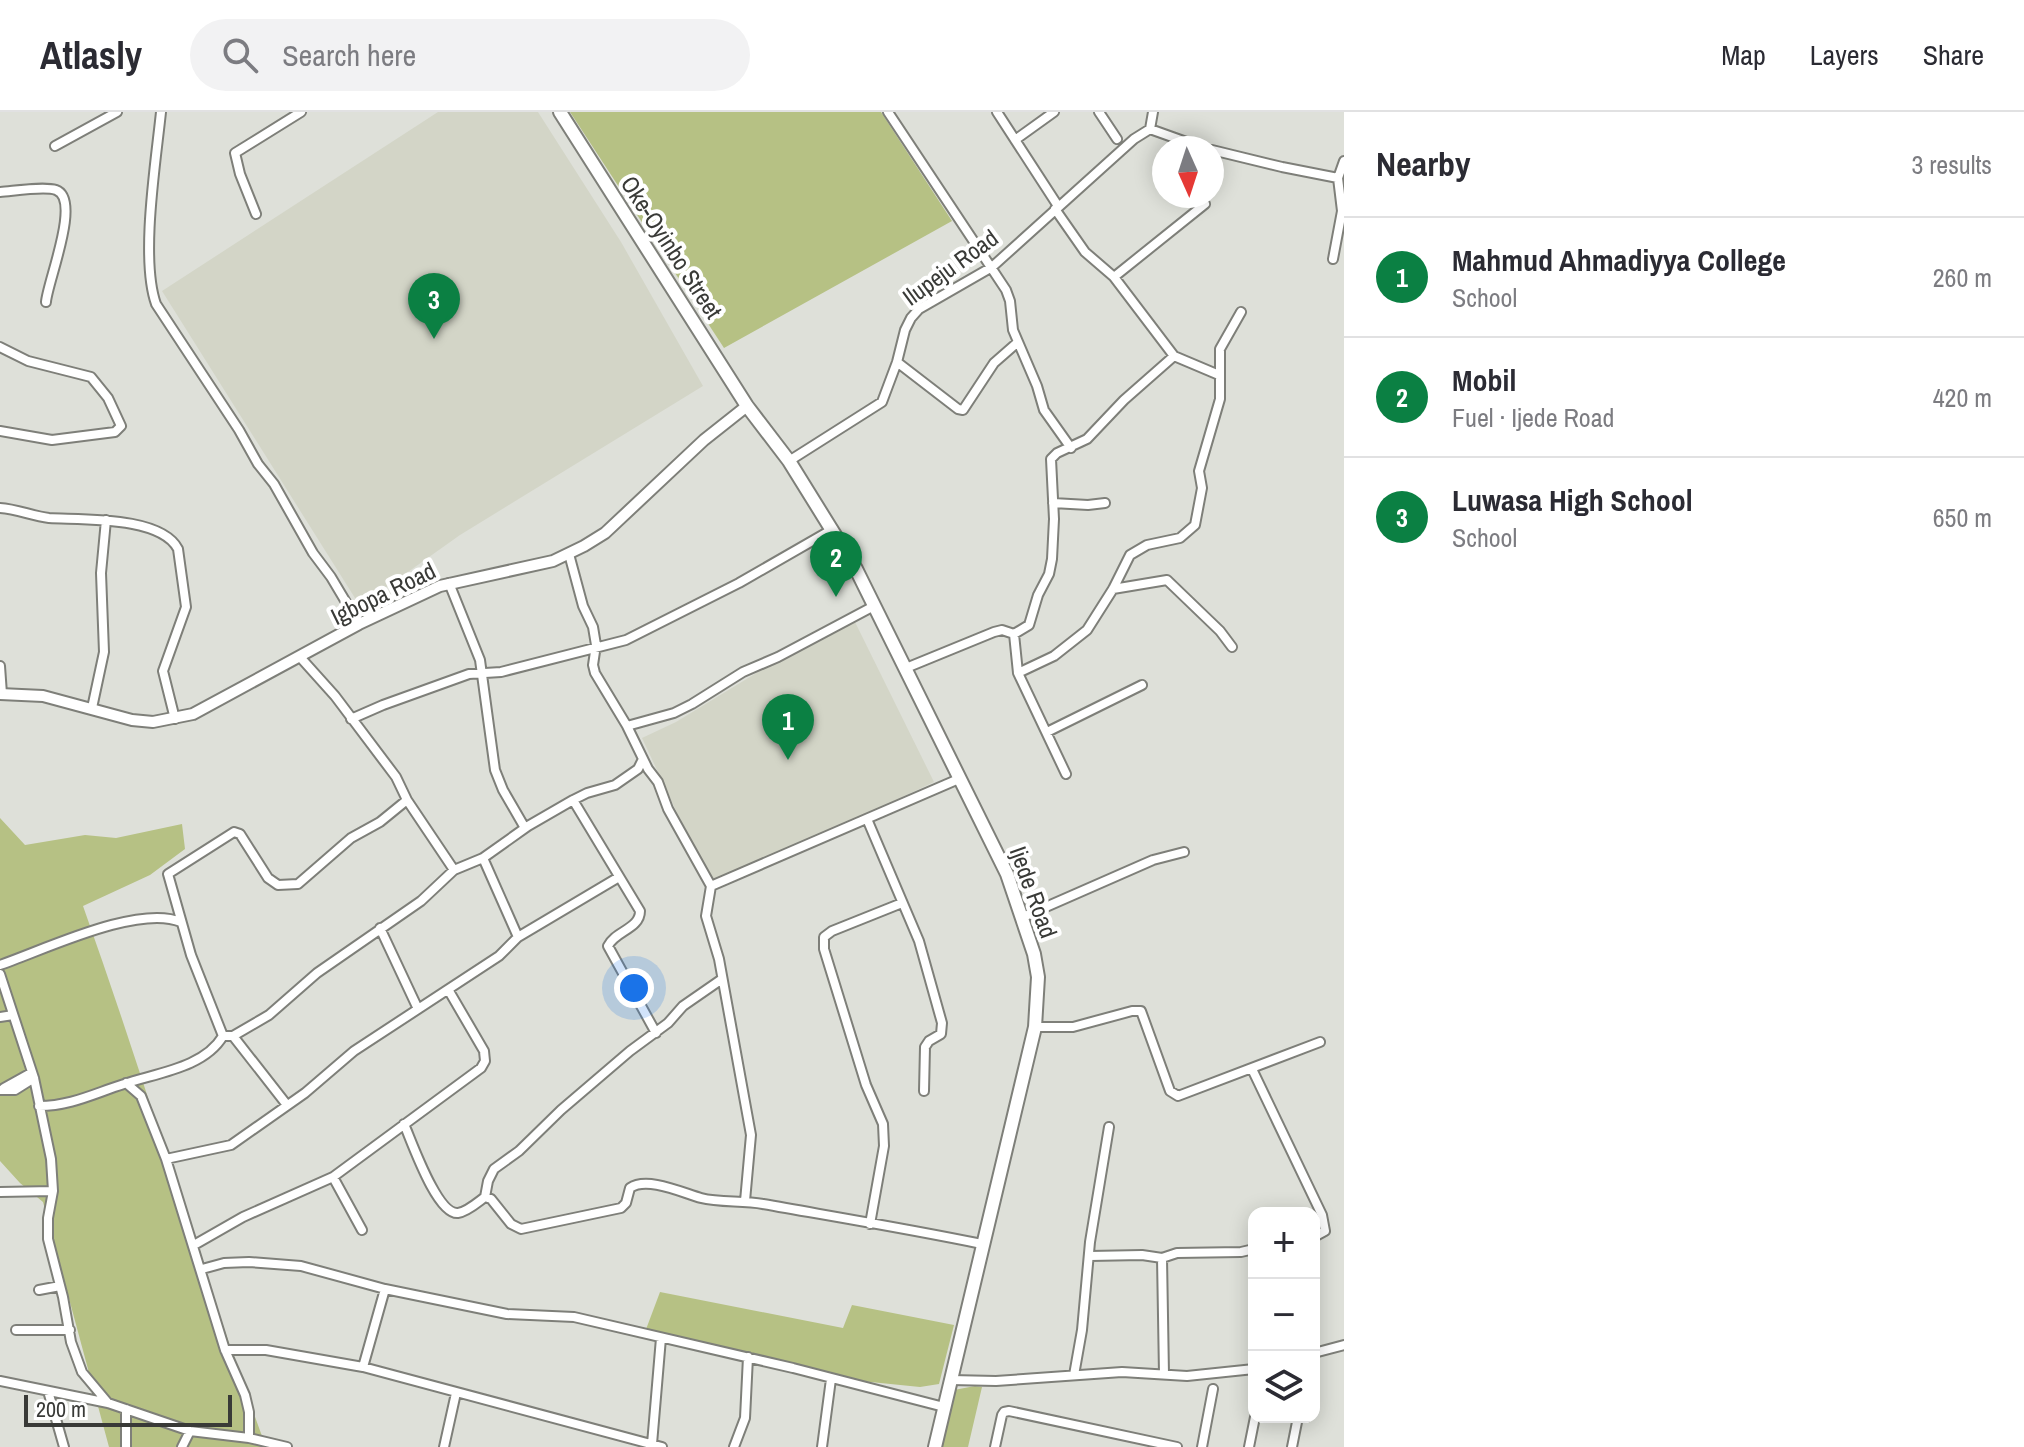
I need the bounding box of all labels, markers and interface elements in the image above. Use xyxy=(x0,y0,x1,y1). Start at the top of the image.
search box xyxy=(190,19,750,91)
text: Atlasly xyxy=(40,30,142,81)
icon: search xyxy=(218,33,262,77)
text: Search here xyxy=(282,35,416,75)
text: Map xyxy=(1721,36,1766,74)
text: Layers xyxy=(1810,36,1879,74)
text: Share xyxy=(1923,36,1984,74)
north arrow xyxy=(1152,136,1224,208)
text: Nearby xyxy=(1376,141,1471,187)
text: 3 results xyxy=(1911,147,1992,182)
street label: Oke-Oyinbo Street xyxy=(614,169,730,325)
street label: Ilupeju Road xyxy=(896,222,1004,312)
text: Mahmud Ahmadiyya College xyxy=(1452,240,1786,280)
text: 1 xyxy=(1396,260,1408,295)
text: 260 m xyxy=(1933,260,1992,295)
pin: 3 xyxy=(408,273,460,339)
text: School xyxy=(1452,280,1517,315)
text: Mobil xyxy=(1452,360,1516,400)
text: 2 xyxy=(1396,380,1408,415)
text: 420 m xyxy=(1933,380,1992,415)
text: Fuel · Ijede Road xyxy=(1452,400,1614,435)
text: Luwasa High School xyxy=(1452,480,1693,520)
text: 3 xyxy=(1396,500,1408,535)
text: 650 m xyxy=(1933,500,1992,535)
text: School xyxy=(1452,520,1517,555)
pin: 2 xyxy=(810,531,862,597)
street label: Igbopa Road xyxy=(325,554,441,632)
pin: 1 xyxy=(762,694,814,760)
street label: Ijede Road xyxy=(1003,842,1065,942)
your location xyxy=(614,968,654,1008)
map controls xyxy=(1248,1207,1320,1423)
button: + xyxy=(1248,1207,1320,1279)
button: − xyxy=(1248,1279,1320,1351)
button: layers xyxy=(1248,1351,1320,1423)
scale bar xyxy=(24,1391,232,1427)
text: 200 m xyxy=(36,1394,86,1424)

